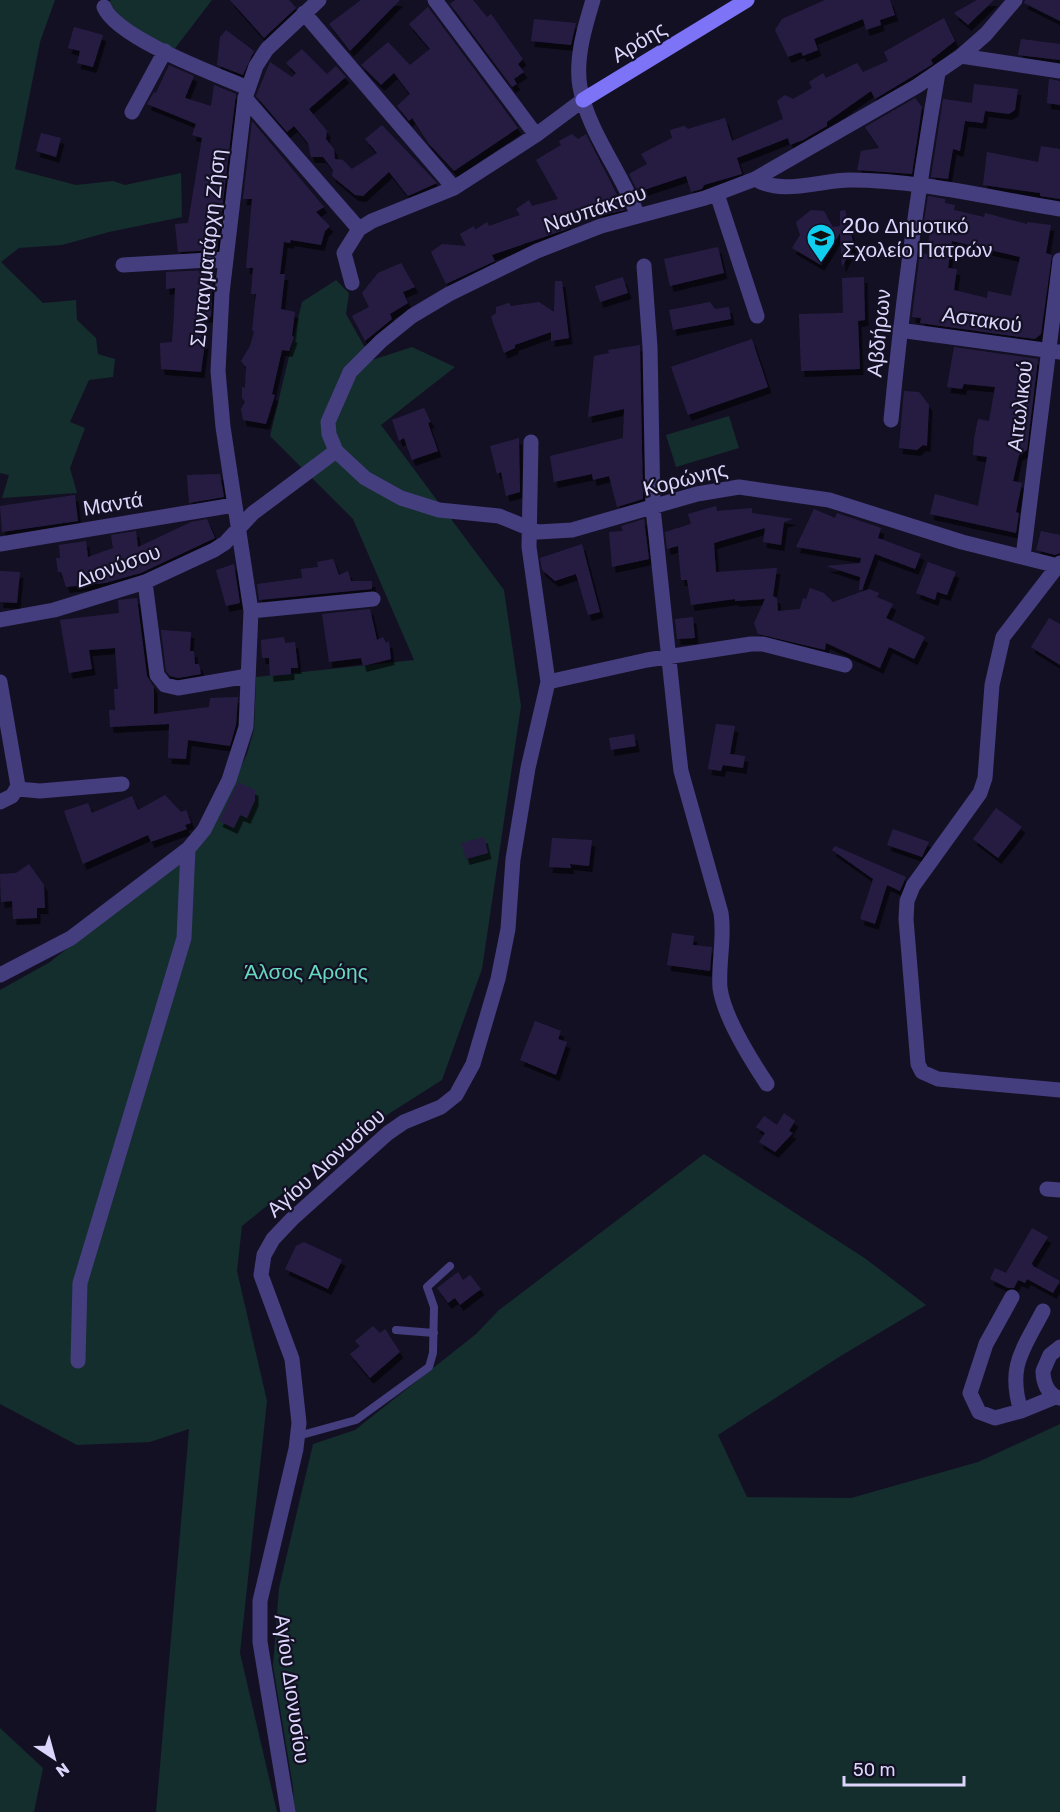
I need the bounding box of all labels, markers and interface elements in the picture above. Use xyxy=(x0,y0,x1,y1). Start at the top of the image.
street label: Αρόης xyxy=(607,16,671,68)
street label: Συνταγματάρχη Ζήση xyxy=(185,148,230,348)
street label: Ναυπάκτου xyxy=(540,179,649,238)
place label: 20ο Δημοτικό Σχολείο Πατρών xyxy=(842,213,993,262)
school or university icon: 20ο Δημοτικό Σχολείο Πατρών xyxy=(805,222,837,264)
street label: Αβδήρων xyxy=(861,288,896,378)
street label: Αστακού xyxy=(940,302,1024,337)
street label: Αιτωλικού xyxy=(1002,359,1037,453)
street label: Κορώνης xyxy=(640,456,730,501)
street label: Μαντά xyxy=(81,486,145,521)
street label: Διονύσου xyxy=(72,539,164,592)
park label: Άλσος Αρόης xyxy=(244,959,368,984)
street label: Αγίου Διονυσίου xyxy=(261,1103,390,1222)
street label: Αγίου Διονυσίου xyxy=(270,1613,315,1765)
north arrow xyxy=(24,1728,84,1788)
scale bar xyxy=(844,1749,964,1787)
text: N xyxy=(52,1759,73,1781)
text: 50 m xyxy=(853,1759,896,1781)

